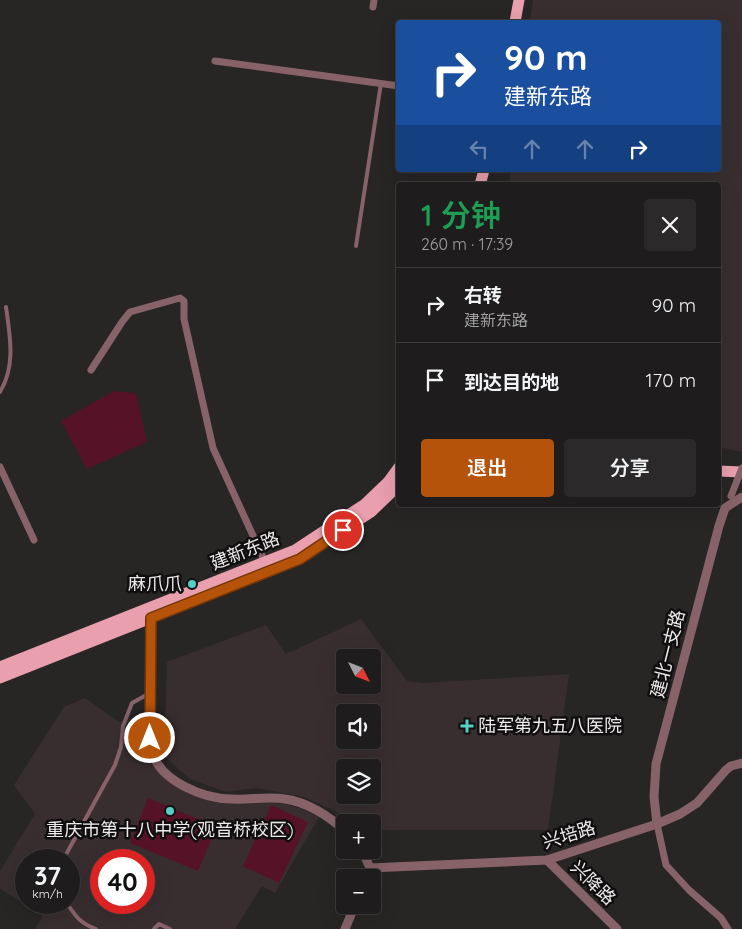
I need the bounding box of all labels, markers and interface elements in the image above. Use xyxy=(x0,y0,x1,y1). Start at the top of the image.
text: 90 m xyxy=(504,35,587,79)
icon: right xyxy=(421,40,486,105)
text: 建新东路 xyxy=(504,82,592,110)
icon: left xyxy=(465,135,493,163)
icon: ahead xyxy=(518,135,546,163)
icon: ahead xyxy=(571,135,599,163)
icon: right xyxy=(624,135,652,163)
text: 1 分钟 xyxy=(421,196,501,234)
button: close xyxy=(644,199,696,251)
text: 260 m · 17:39 xyxy=(421,234,513,254)
text: 右转 xyxy=(464,283,502,307)
icon: right xyxy=(421,291,449,319)
text: 90 m xyxy=(652,293,696,317)
text: 建新东路 xyxy=(464,310,528,330)
icon: arrive xyxy=(421,366,449,394)
text: 170 m xyxy=(645,368,696,392)
text: 到达目的地 xyxy=(464,370,559,394)
button: 退出 xyxy=(421,439,554,497)
button: 分享 xyxy=(564,439,696,497)
pin xyxy=(322,509,364,551)
icon: arrive xyxy=(329,516,357,544)
street label: 建新东路 xyxy=(207,526,282,575)
place label: 麻爪爪 xyxy=(128,572,182,595)
marker: 麻爪爪 xyxy=(186,578,198,590)
street label: 建北一支路 xyxy=(645,607,690,700)
north arrow xyxy=(336,649,381,694)
map controls xyxy=(336,649,381,914)
button: sound xyxy=(336,704,381,749)
position arrow xyxy=(123,711,175,763)
place label: 陆军第九五八医院 xyxy=(478,714,622,737)
marker: 陆军第九五八医院 xyxy=(460,719,474,733)
button: layers xyxy=(336,759,381,804)
marker: 重庆市第十八中学(观音桥校区) xyxy=(164,805,176,817)
button: + xyxy=(336,814,381,859)
street label: 兴培路 xyxy=(540,816,598,853)
place label: 重庆市第十八中学(观音桥校区) xyxy=(46,818,294,841)
speed limit sign: 40 xyxy=(90,849,155,914)
street label: 兴降路 xyxy=(566,856,621,910)
text: 37 xyxy=(34,860,61,891)
button: − xyxy=(336,869,381,914)
text: km/h xyxy=(32,886,63,901)

